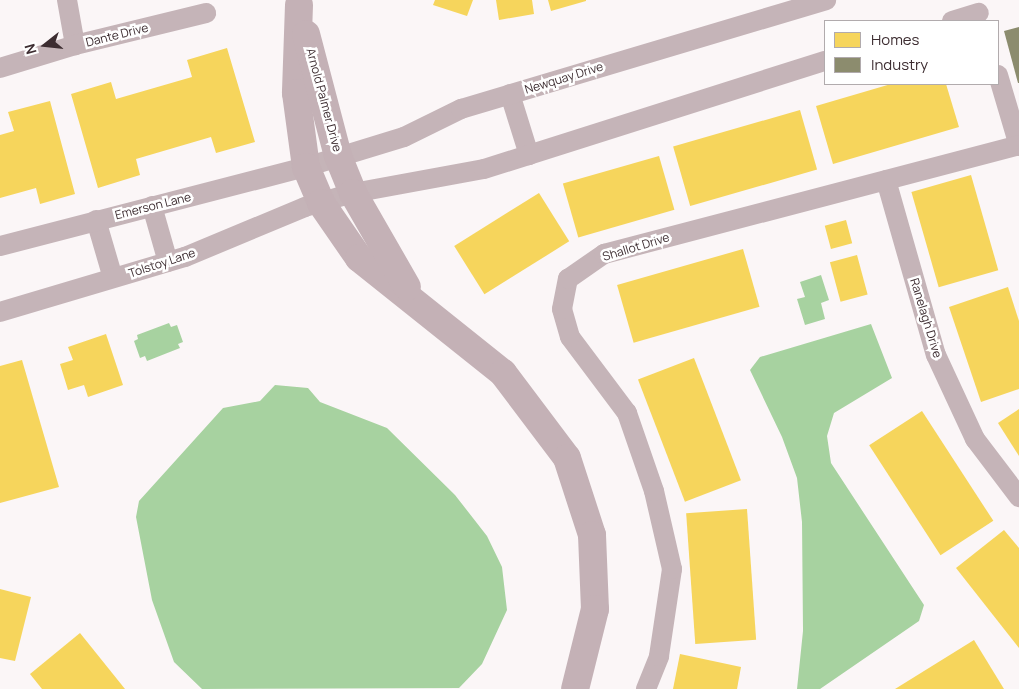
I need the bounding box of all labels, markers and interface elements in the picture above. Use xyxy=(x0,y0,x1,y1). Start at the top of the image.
north arrow xyxy=(20,20,70,70)
street label: Dante Drive xyxy=(84,20,150,50)
legend xyxy=(824,20,999,85)
text: Homes xyxy=(871,29,919,50)
text: N xyxy=(20,42,41,57)
street label: Arnold Palmer Drive xyxy=(303,47,345,153)
text: Industry xyxy=(871,54,928,75)
street label: Newquay Drive xyxy=(523,59,605,97)
street label: Emerson Lane xyxy=(113,190,193,222)
street label: Shallot Drive xyxy=(601,230,671,264)
street label: Tolstoy Lane xyxy=(127,245,197,281)
street label: Ranelagh Drive xyxy=(907,276,945,360)

